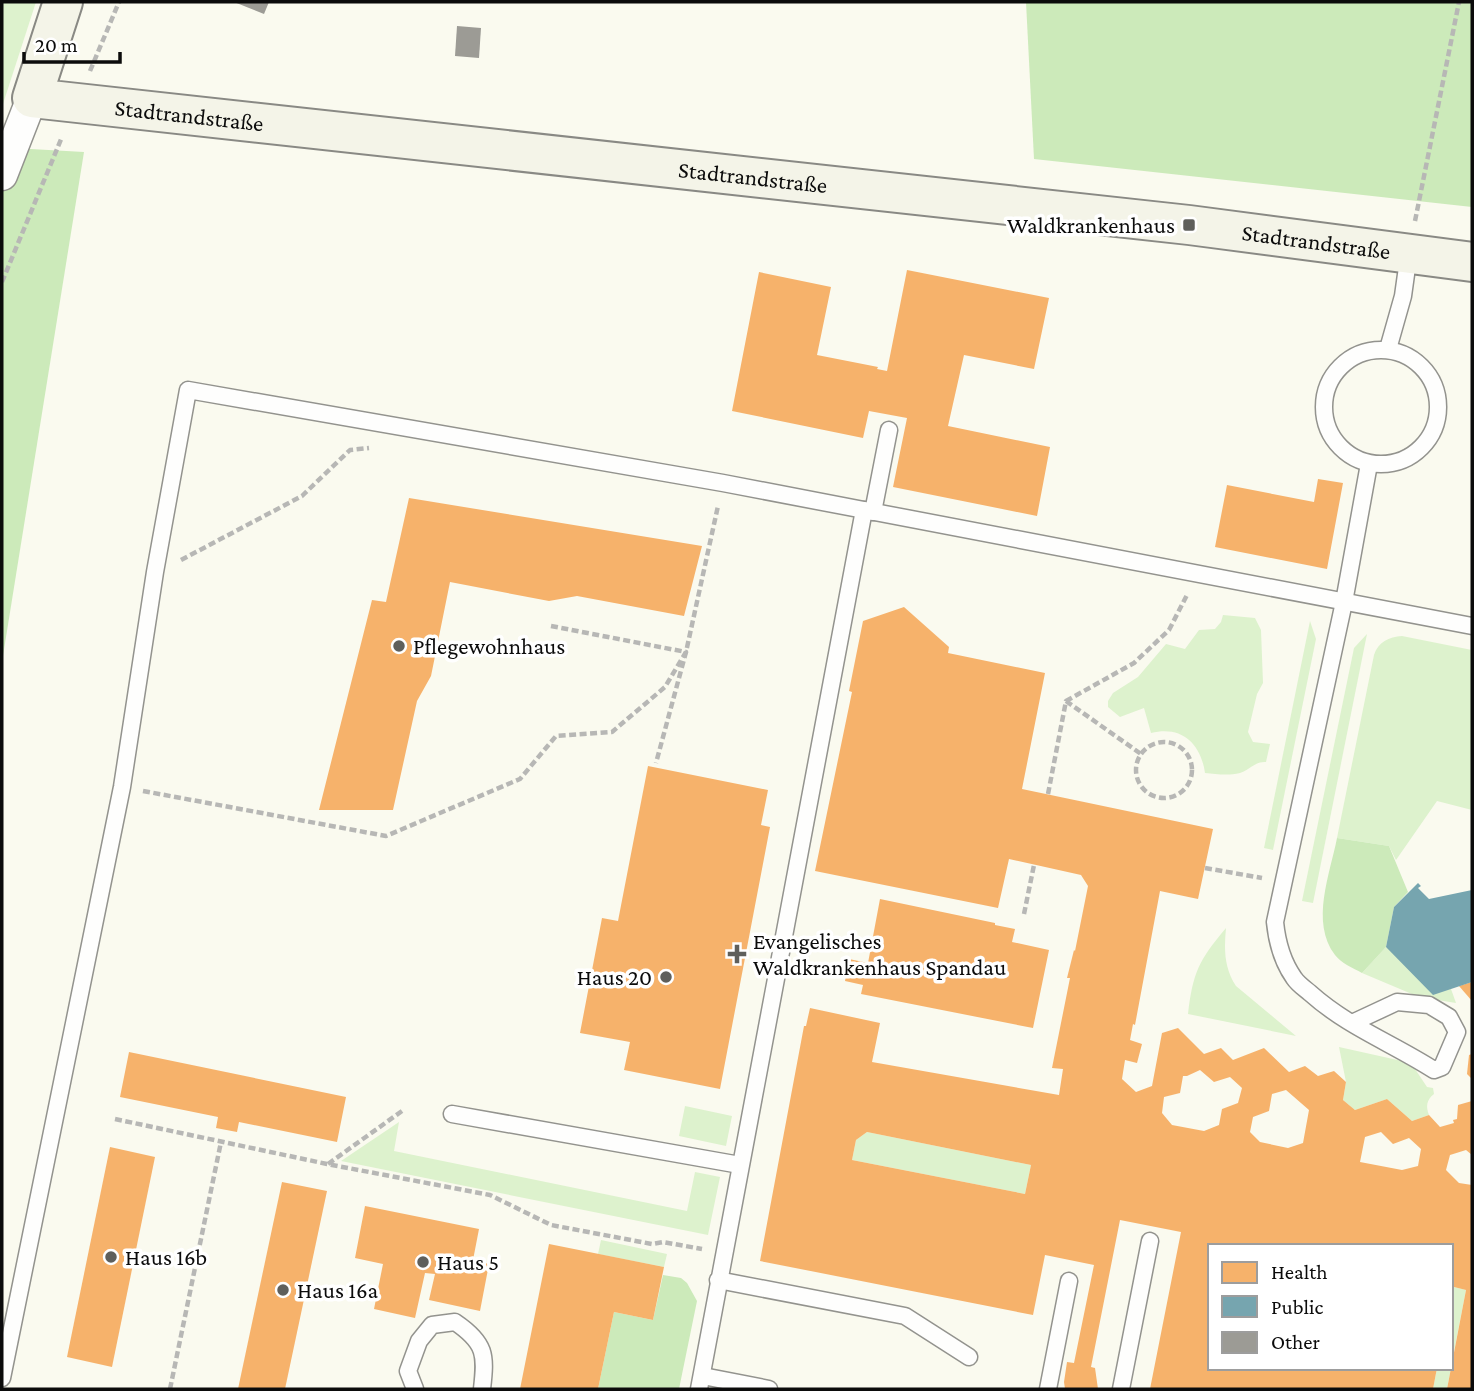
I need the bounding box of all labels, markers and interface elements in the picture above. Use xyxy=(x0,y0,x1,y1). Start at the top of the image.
scale bar xyxy=(24,21,121,65)
text: 20 m xyxy=(35,33,78,57)
street label: Stadtrandstraße xyxy=(113,94,265,136)
street label: Stadtrandstraße xyxy=(677,156,829,198)
place label: Waldkrankenhaus xyxy=(1007,212,1175,238)
marker: Waldkrankenhaus xyxy=(1181,217,1197,233)
street label: Stadtrandstraße xyxy=(1240,219,1392,264)
place label: Pflegewohnhaus xyxy=(413,633,565,659)
marker: Pflegewohnhaus xyxy=(391,638,407,654)
place label: Evangelisches Waldkrankenhaus Spandau xyxy=(753,928,1006,980)
marker: Evangelisches Waldkrankenhaus Spandau xyxy=(727,944,747,964)
place label: Haus 20 xyxy=(577,964,652,990)
marker: Haus 20 xyxy=(658,969,674,985)
place label: Haus 16b xyxy=(125,1244,207,1270)
legend xyxy=(1208,1244,1453,1370)
marker: Haus 16b xyxy=(103,1249,119,1265)
place label: Haus 5 xyxy=(437,1249,499,1275)
marker: Haus 5 xyxy=(415,1254,431,1270)
text: Health xyxy=(1271,1260,1327,1284)
place label: Haus 16a xyxy=(297,1277,379,1303)
marker: Haus 16a xyxy=(275,1282,291,1298)
text: Public xyxy=(1271,1295,1323,1319)
text: Other xyxy=(1271,1330,1321,1354)

